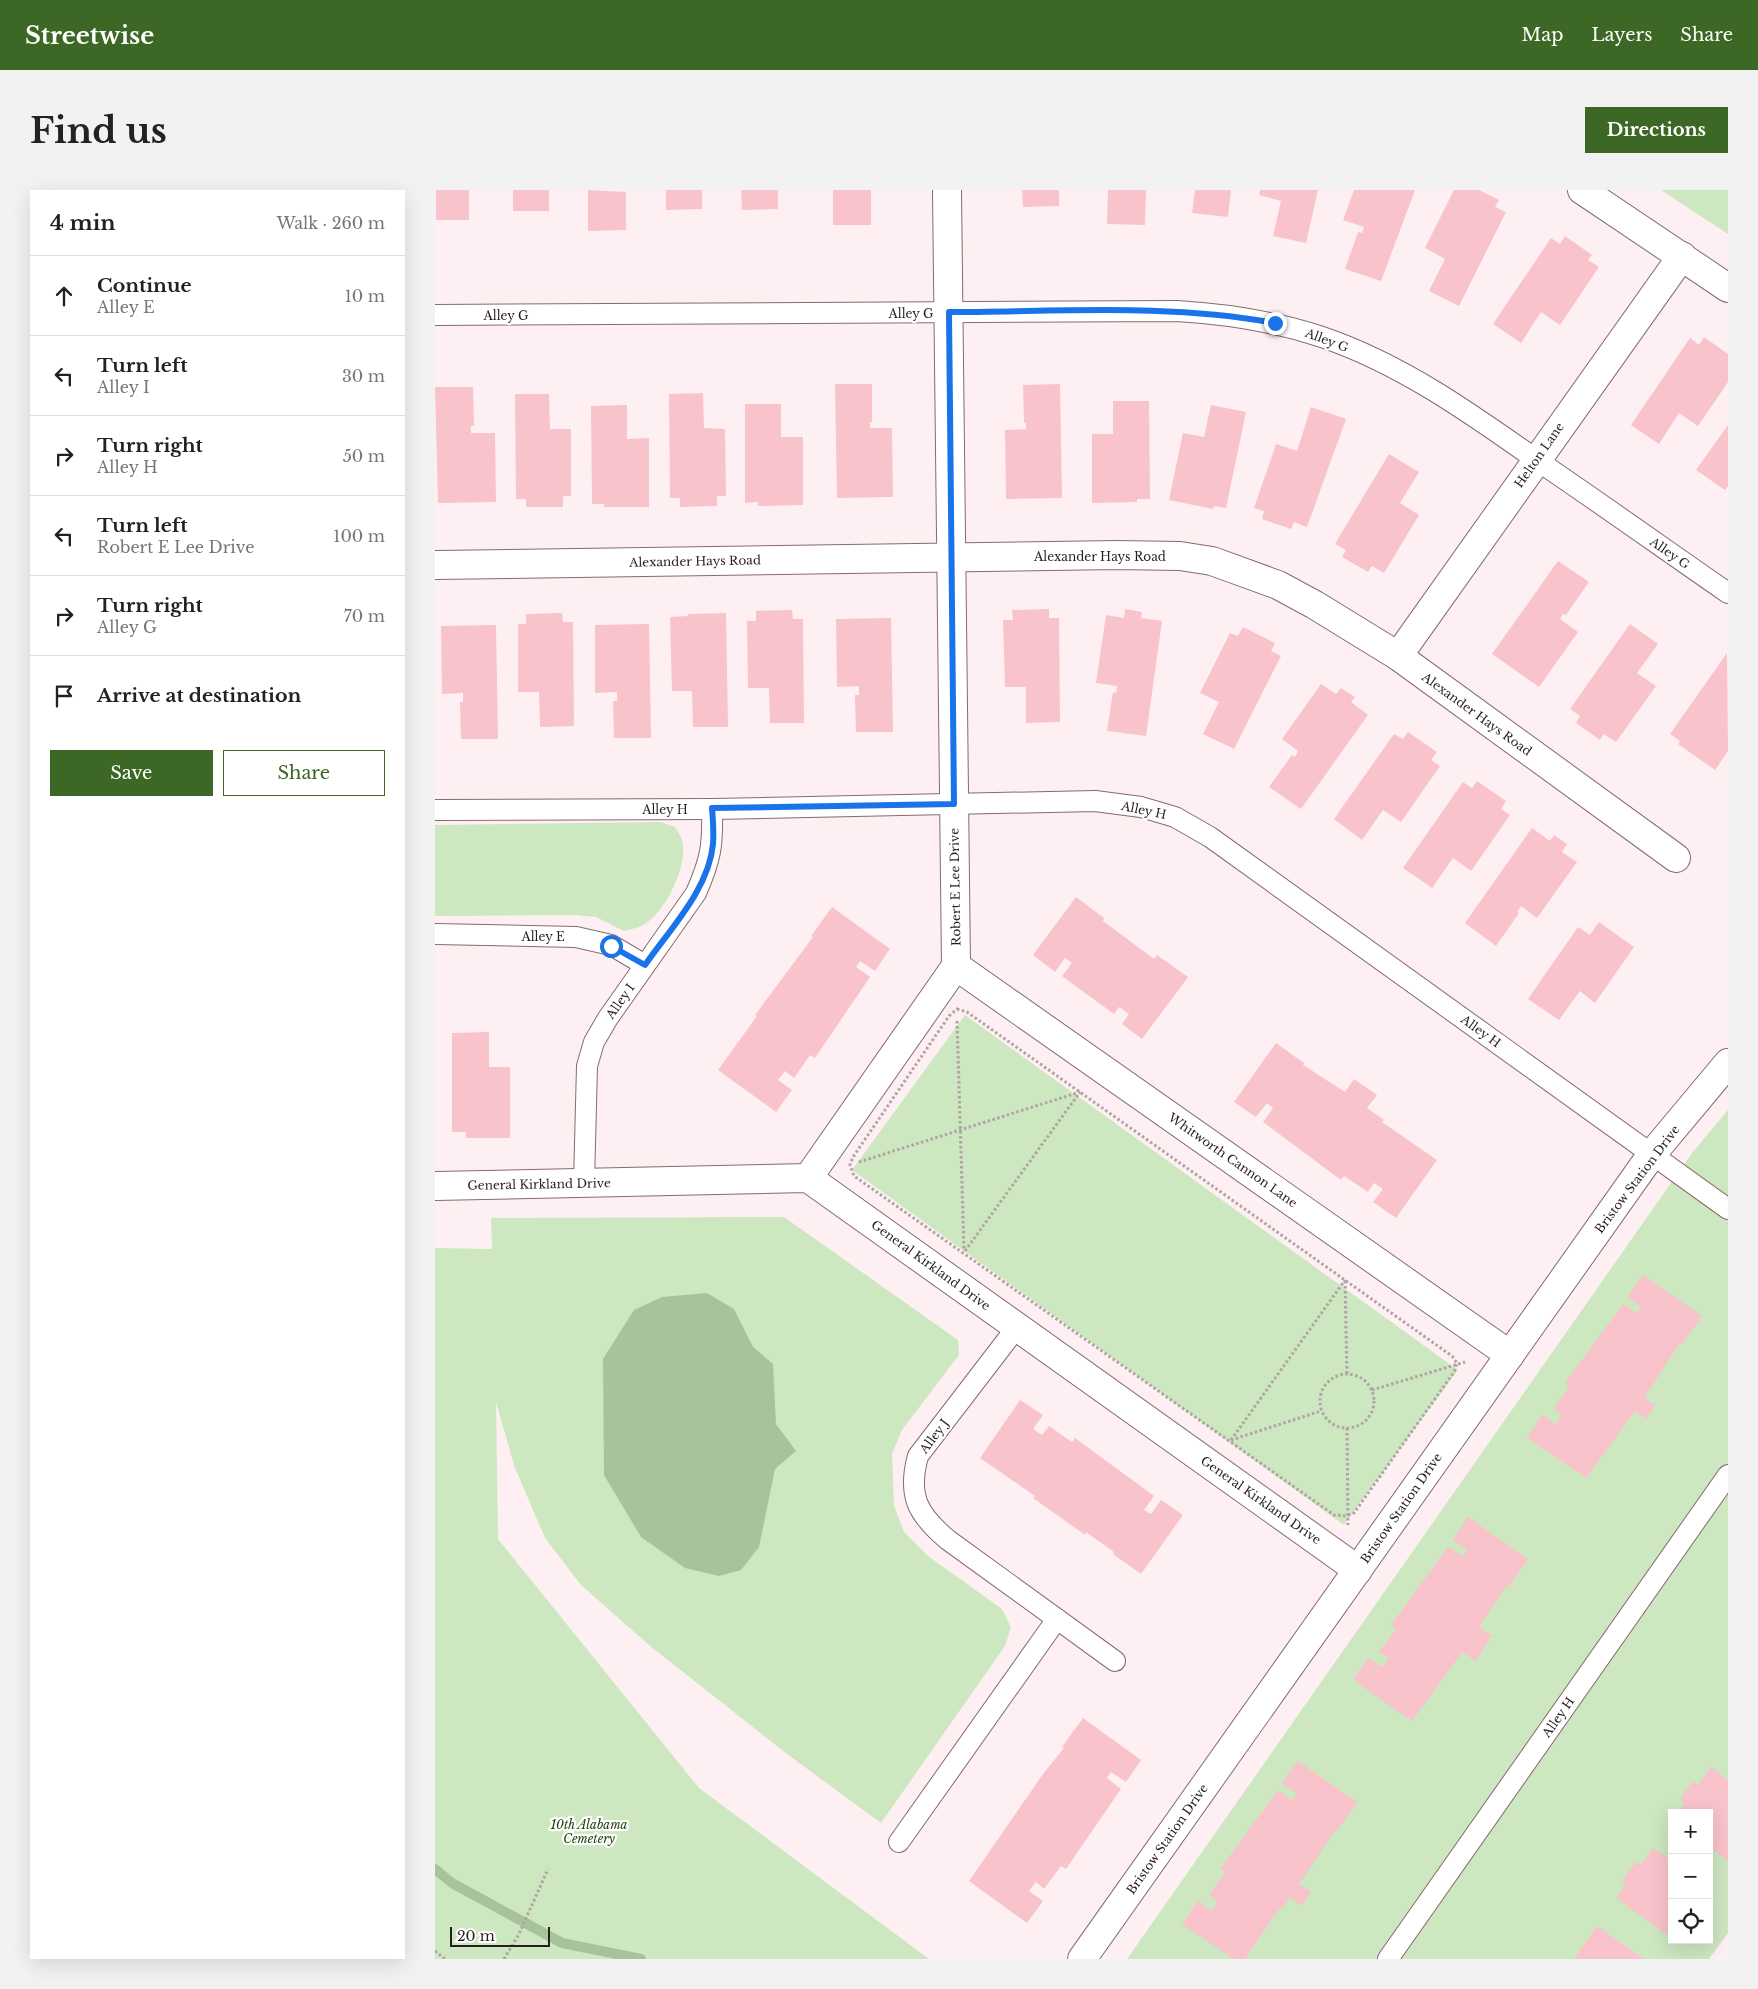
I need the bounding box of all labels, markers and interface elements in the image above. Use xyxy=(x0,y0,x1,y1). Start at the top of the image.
text: Streetwise xyxy=(25,21,154,50)
text: Map xyxy=(1522,24,1563,46)
text: Layers xyxy=(1591,24,1652,46)
text: Share xyxy=(1680,24,1733,46)
button: Directions xyxy=(1585,107,1728,153)
text: Find us xyxy=(30,109,167,152)
text: 4 min xyxy=(50,210,116,236)
text: Walk · 260 m xyxy=(277,213,385,233)
text: Continue xyxy=(97,274,192,297)
icon: ahead xyxy=(50,282,78,310)
text: 10 m xyxy=(345,286,385,306)
text: Alley E xyxy=(97,297,155,317)
street label: Alley G xyxy=(888,306,934,321)
street label: Alley G xyxy=(483,308,529,323)
route end xyxy=(1264,312,1287,335)
street label: Alley G xyxy=(1302,325,1351,355)
text: Turn left xyxy=(97,354,188,377)
icon: left xyxy=(50,362,78,390)
text: 30 m xyxy=(342,366,385,386)
text: Alley I xyxy=(97,377,150,397)
street label: Helton Lane xyxy=(1511,419,1567,491)
text: Turn right xyxy=(97,434,203,457)
icon: right xyxy=(50,442,78,470)
text: 50 m xyxy=(343,446,385,466)
text: Alley H xyxy=(97,457,158,477)
text: Turn left xyxy=(97,514,188,537)
icon: left xyxy=(50,522,78,550)
text: 100 m xyxy=(333,526,385,546)
street label: Alley G xyxy=(1646,533,1693,572)
text: Robert E Lee Drive xyxy=(97,537,254,557)
street label: Alexander Hays Road xyxy=(1033,549,1166,564)
street label: Alexander Hays Road xyxy=(628,552,761,570)
text: Turn right xyxy=(97,594,203,617)
icon: right xyxy=(50,602,78,630)
text: 70 m xyxy=(344,606,385,626)
text: Alley G xyxy=(97,617,157,637)
street label: Alexander Hays Road xyxy=(1418,669,1535,759)
icon: arrive xyxy=(50,682,78,710)
text: Arrive at destination xyxy=(97,684,301,707)
button: Save xyxy=(50,750,213,796)
button: Share xyxy=(223,750,385,796)
street label: Alley H xyxy=(1119,798,1168,822)
street label: Alley H xyxy=(641,802,688,817)
street label: Robert E Lee Drive xyxy=(946,828,964,946)
street label: Alley E xyxy=(520,929,565,944)
route start xyxy=(600,935,623,958)
street label: Alley I xyxy=(602,981,637,1022)
street label: Alley H xyxy=(1457,1011,1504,1050)
street label: Whitworth Cannon Lane xyxy=(1165,1109,1300,1210)
street label: Bristow Station Drive xyxy=(1592,1122,1683,1236)
street label: General Kirkland Drive xyxy=(467,1175,611,1193)
street label: General Kirkland Drive xyxy=(869,1217,994,1313)
street label: Alley J xyxy=(916,1416,952,1457)
street label: Bristow Station Drive xyxy=(1357,1450,1445,1566)
street label: General Kirkland Drive xyxy=(1198,1453,1324,1547)
street label: Alley H xyxy=(1538,1694,1577,1741)
street label: Bristow Station Drive xyxy=(1123,1781,1211,1897)
map controls xyxy=(1668,1809,1713,1944)
button: + xyxy=(1668,1809,1713,1854)
park label: 10th Alabama Cemetery xyxy=(550,1817,628,1846)
button: − xyxy=(1668,1854,1713,1899)
button: locate xyxy=(1668,1899,1713,1944)
scale bar xyxy=(450,1924,550,1947)
text: 20 m xyxy=(457,1927,495,1945)

